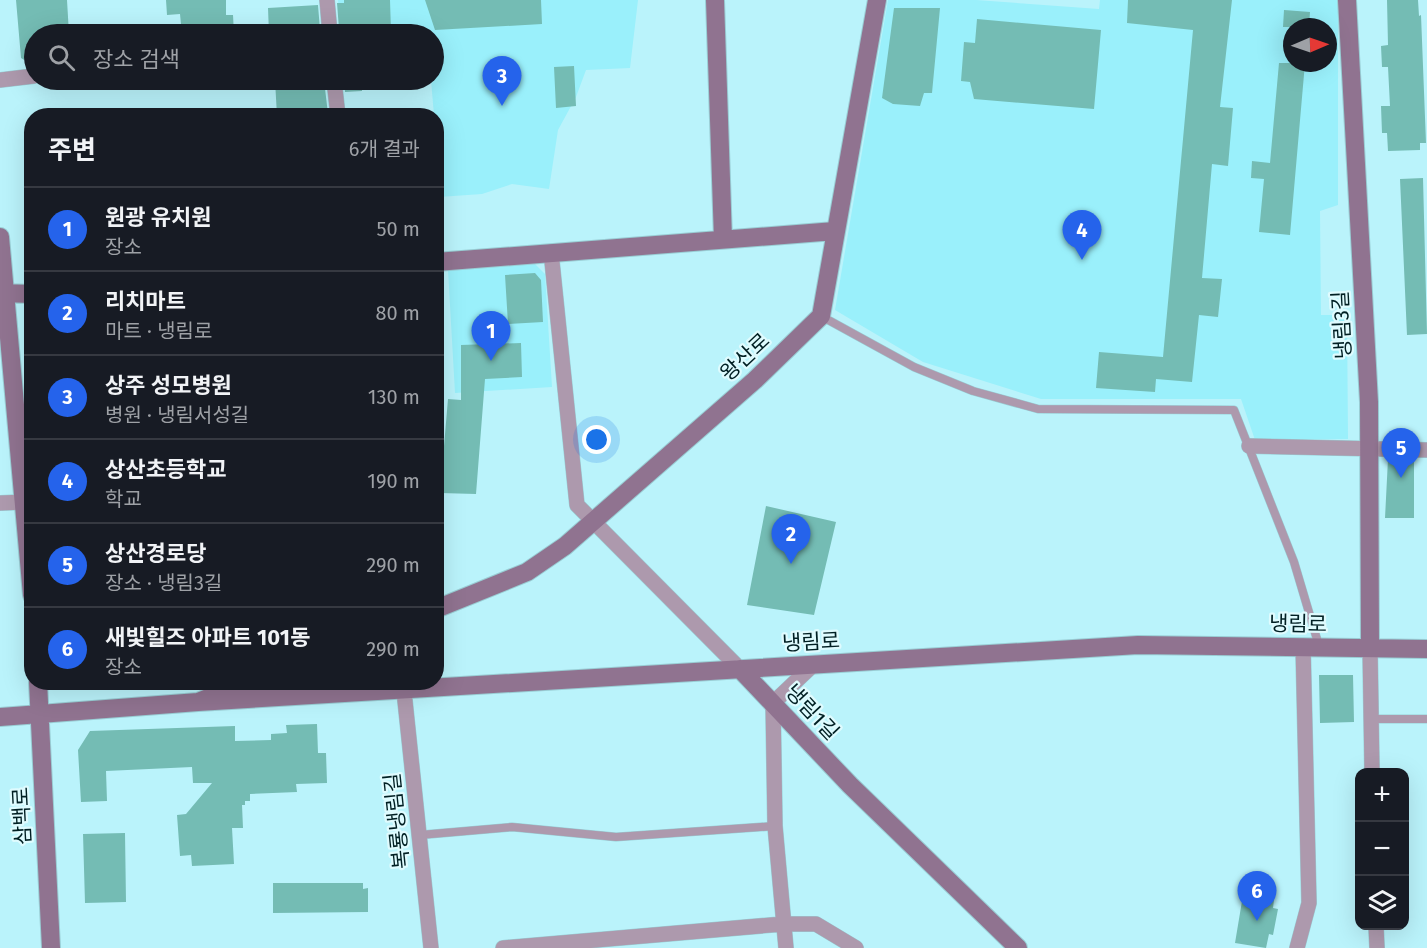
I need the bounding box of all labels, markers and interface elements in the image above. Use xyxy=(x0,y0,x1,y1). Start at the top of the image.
north arrow xyxy=(1283,18,1337,72)
search box xyxy=(24,24,444,90)
icon: search xyxy=(45,41,78,74)
text: 장소 검색 xyxy=(93,46,180,73)
pin: 3 xyxy=(482,57,522,106)
text: 주변 xyxy=(48,135,96,166)
text: 6개 결과 xyxy=(349,137,420,161)
text: 원광 유치원 xyxy=(105,204,211,231)
pin: 4 xyxy=(1062,210,1102,260)
text: 1 xyxy=(63,217,72,241)
text: 50 m xyxy=(376,217,420,241)
text: 장소 xyxy=(105,235,142,259)
text: 리치마트 xyxy=(105,288,186,315)
street label: 냉림3길 xyxy=(1327,290,1357,360)
text: 2 xyxy=(62,301,73,325)
text: 80 m xyxy=(375,301,420,325)
pin: 1 xyxy=(472,312,510,361)
text: 마트 · 냉림로 xyxy=(105,319,212,343)
street label: 왕산로 xyxy=(715,328,775,386)
text: 상주 성모병원 xyxy=(105,372,232,399)
text: 3 xyxy=(62,385,73,409)
text: 130 m xyxy=(368,385,420,409)
text: 병원 · 냉림서성길 xyxy=(105,403,249,427)
your location xyxy=(582,425,611,454)
pin: 5 xyxy=(1382,428,1420,478)
text: 상산초등학교 xyxy=(105,456,226,483)
text: 4 xyxy=(62,469,73,493)
text: 190 m xyxy=(367,469,420,493)
text: 학교 xyxy=(105,487,142,511)
pin: 2 xyxy=(772,514,810,564)
text: 상산경로당 xyxy=(105,540,206,567)
text: 5 xyxy=(62,553,73,577)
text: 290 m xyxy=(366,553,420,577)
text: 장소 · 냉림3길 xyxy=(105,571,222,595)
street label: 냉림로 xyxy=(1269,610,1327,638)
text: 새빛힐즈 아파트 101동 xyxy=(105,624,310,651)
street label: 냉림로 xyxy=(781,628,841,656)
text: 6 xyxy=(62,637,73,661)
text: 290 m xyxy=(366,637,420,661)
text: 장소 xyxy=(105,655,142,679)
street label: 냉림1길 xyxy=(780,679,844,745)
map controls xyxy=(1355,768,1409,930)
button: + xyxy=(1355,768,1409,822)
street label: 복룡냉림길 xyxy=(379,772,415,870)
street label: 삼백로 xyxy=(8,786,36,846)
button: − xyxy=(1355,822,1409,876)
pin: 6 xyxy=(1238,872,1276,921)
button: layers xyxy=(1355,876,1409,930)

